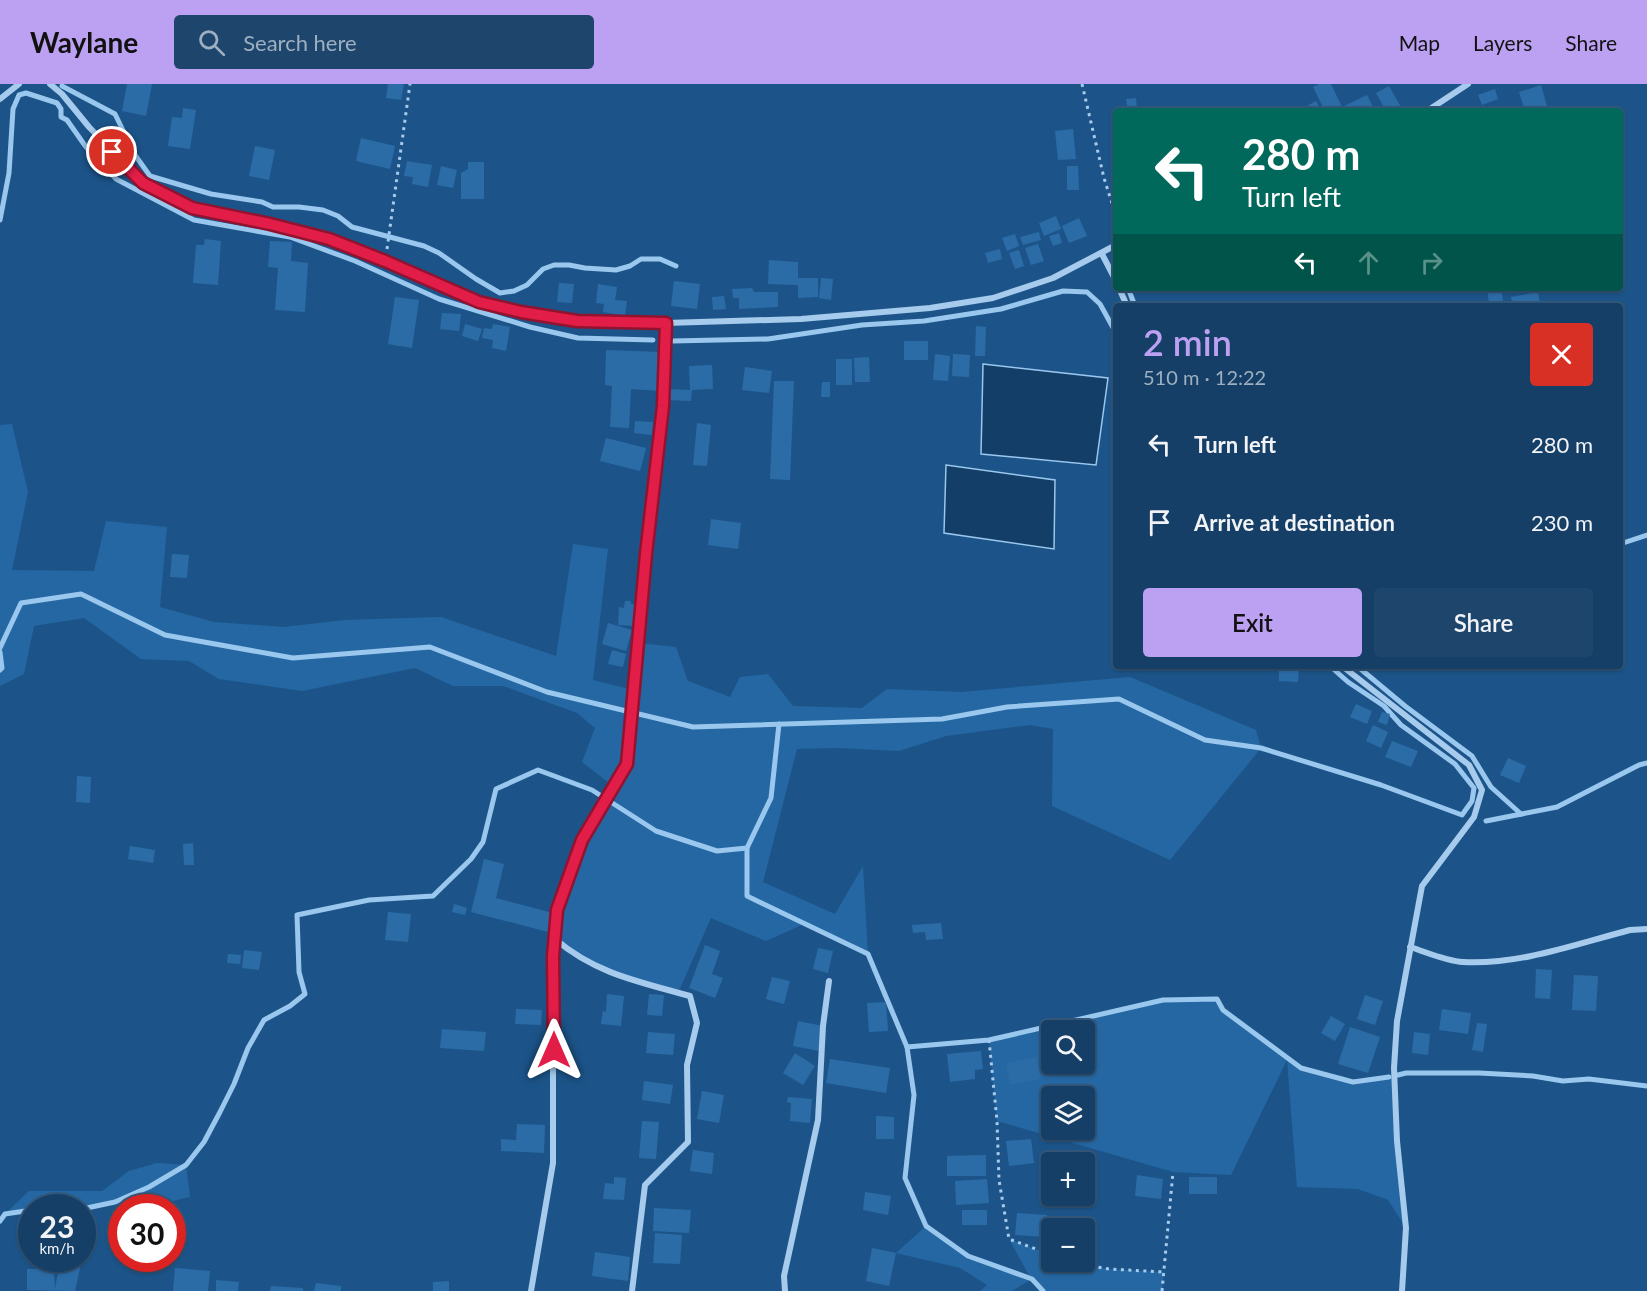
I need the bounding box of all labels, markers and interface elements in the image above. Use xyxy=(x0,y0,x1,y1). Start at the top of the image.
search box xyxy=(174,15,594,69)
text: Waylane xyxy=(30,25,138,59)
icon: search xyxy=(195,26,228,59)
text: Search here xyxy=(243,29,357,56)
text: Map xyxy=(1399,30,1440,55)
text: Layers xyxy=(1473,30,1532,55)
text: Share xyxy=(1565,30,1617,55)
pin xyxy=(86,126,137,177)
text: 280 m xyxy=(1242,129,1360,179)
icon: left xyxy=(1143,132,1221,210)
icon: arrive xyxy=(95,135,128,168)
text: Turn left xyxy=(1242,180,1341,213)
icon: left xyxy=(1289,246,1322,279)
icon: ahead xyxy=(1352,246,1385,279)
icon: right xyxy=(1415,246,1448,279)
text: 2 min xyxy=(1143,320,1232,364)
button: close xyxy=(1530,323,1593,386)
text: 510 m · 12:22 xyxy=(1143,365,1266,389)
icon: left xyxy=(1143,428,1176,461)
text: Turn left xyxy=(1194,431,1276,458)
text: 280 m xyxy=(1531,431,1593,458)
icon: arrive xyxy=(1143,506,1176,539)
text: Arrive at destination xyxy=(1194,509,1395,536)
text: 230 m xyxy=(1531,509,1593,536)
button: Exit xyxy=(1143,588,1362,657)
button: Share xyxy=(1374,588,1593,657)
position arrow xyxy=(522,1018,586,1082)
map controls xyxy=(1041,1020,1095,1272)
button: search xyxy=(1041,1020,1095,1074)
button: layers xyxy=(1041,1086,1095,1140)
button: + xyxy=(1041,1152,1095,1206)
speed limit sign: 30 xyxy=(108,1194,186,1272)
text: 23 xyxy=(40,1208,74,1244)
button: − xyxy=(1041,1218,1095,1272)
text: km/h xyxy=(39,1239,75,1257)

